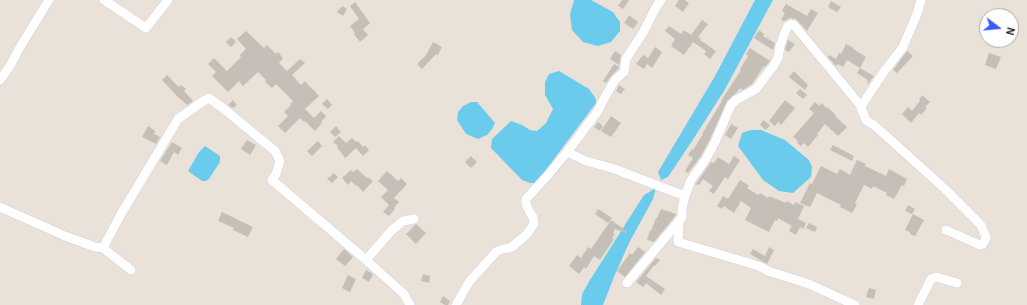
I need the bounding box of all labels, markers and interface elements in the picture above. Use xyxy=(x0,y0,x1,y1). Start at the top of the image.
north arrow xyxy=(979,8,1019,48)
text: N xyxy=(1002,25,1017,37)

